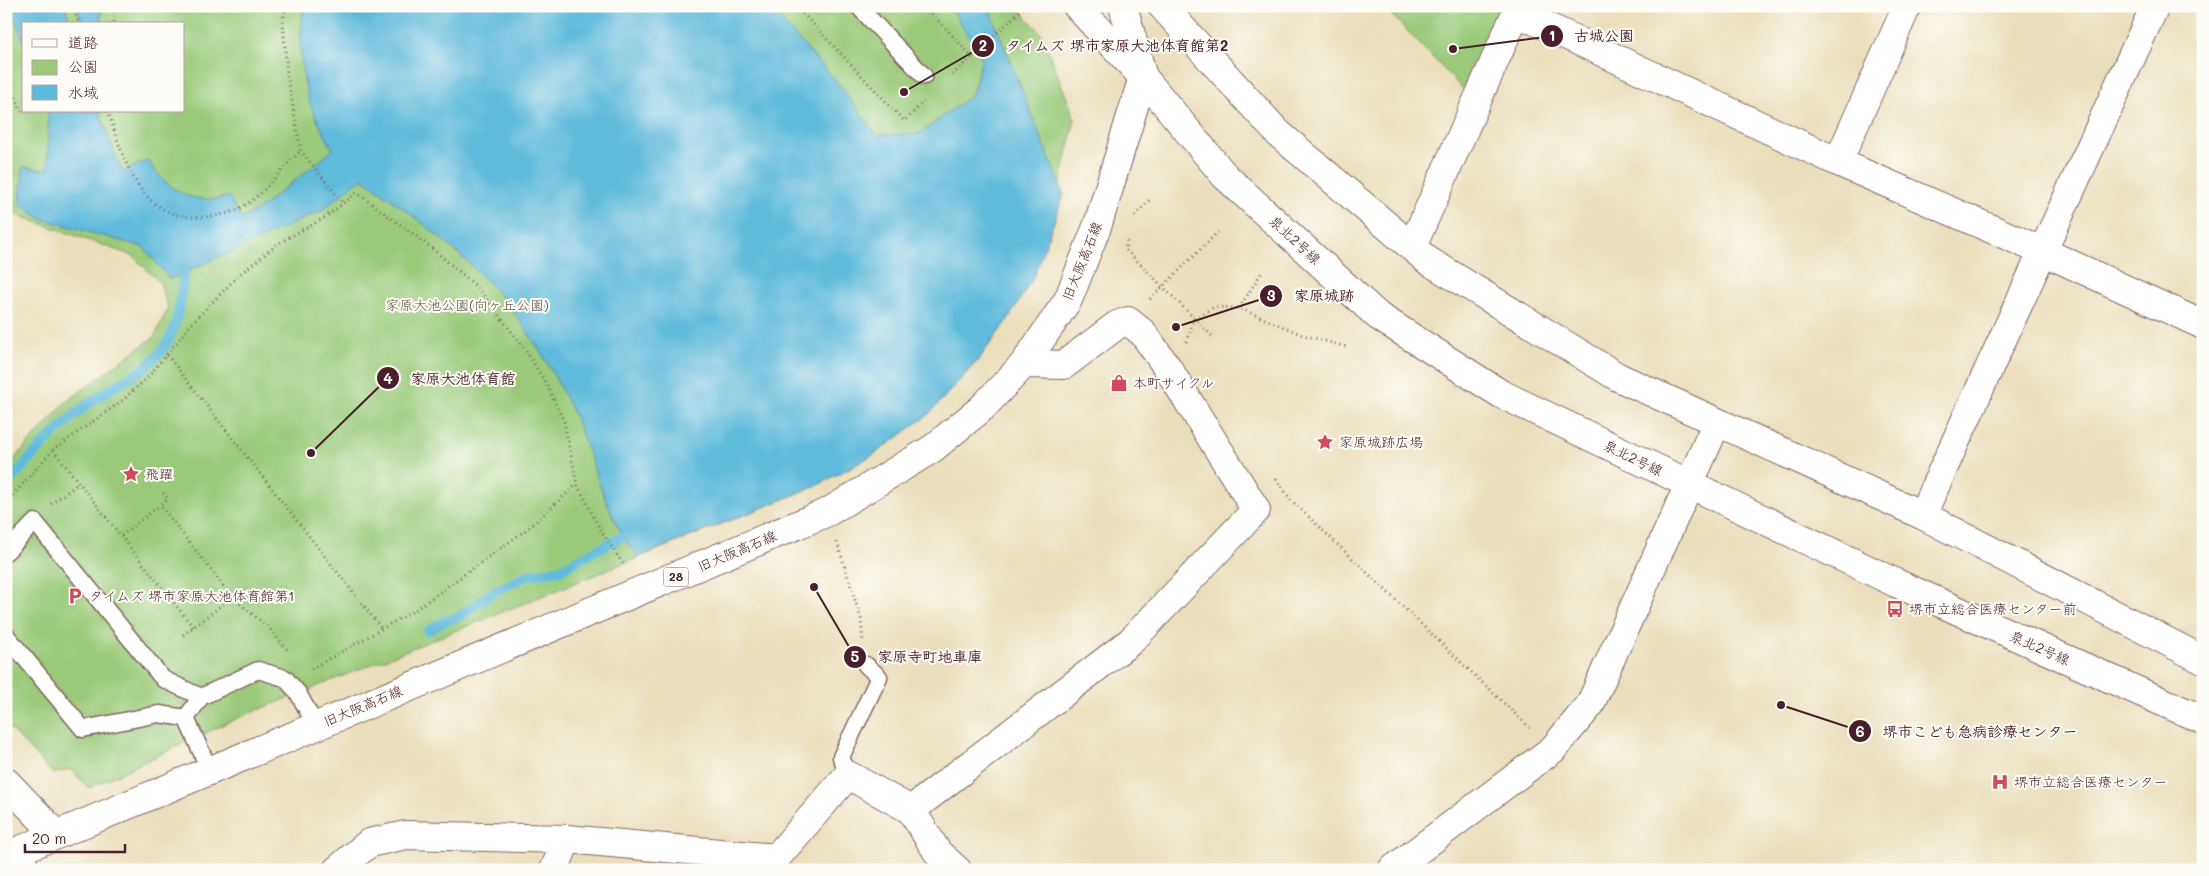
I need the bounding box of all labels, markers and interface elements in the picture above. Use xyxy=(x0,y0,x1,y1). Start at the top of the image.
callout: 古城公園 xyxy=(1539,21,1644,51)
legend xyxy=(22,22,185,112)
text: 1 xyxy=(1549,25,1555,45)
text: 古城公園 xyxy=(1574,25,1634,45)
callout: タイムズ 堺市家原大池体育館第2 xyxy=(971,31,1239,61)
text: 道路 xyxy=(68,32,98,52)
text: 2 xyxy=(979,35,987,55)
text: タイムズ 堺市家原大池体育館第2 xyxy=(1006,35,1228,55)
text: 公園 xyxy=(68,56,98,76)
text: 水域 xyxy=(68,82,98,102)
street label: 泉北2号線 xyxy=(1266,211,1325,268)
street label: 旧大阪高石線 xyxy=(1057,218,1106,303)
callout: 家原城跡 xyxy=(1259,281,1364,311)
text: 3 xyxy=(1266,285,1276,305)
text: 家原城跡 xyxy=(1294,285,1354,305)
park label: 家原大池公園(向ヶ丘公園) xyxy=(385,295,549,314)
callout: 家原大池体育館 xyxy=(376,363,526,393)
text: 4 xyxy=(383,368,393,388)
text: 家原大池体育館 xyxy=(410,368,516,388)
shop icon: 本町サイクル xyxy=(1109,373,1129,393)
place label: 本町サイクル xyxy=(1133,373,1215,392)
place icon: 家原城跡広場 xyxy=(1315,432,1335,452)
place label: 家原城跡広場 xyxy=(1339,432,1423,451)
street label: 泉北2号線 xyxy=(1600,435,1666,480)
place icon: 飛躍 xyxy=(121,464,141,484)
place label: 飛躍 xyxy=(145,464,173,483)
street label: 旧大阪高石線 xyxy=(694,525,779,576)
road number: 28 xyxy=(664,568,688,586)
parking icon: タイムズ 堺市家原大池体育館第1 xyxy=(65,586,85,606)
place label: タイムズ 堺市家原大池体育館第1 xyxy=(89,586,295,605)
bus stop icon: 堺市立総合医療センター前 xyxy=(1885,599,1905,619)
place label: 堺市立総合医療センター前 xyxy=(1909,599,2076,618)
street label: 泉北2号線 xyxy=(2007,626,2073,669)
callout: 家原寺町地車庫 xyxy=(842,642,992,672)
text: 5 xyxy=(851,646,860,666)
text: 家原寺町地車庫 xyxy=(877,646,983,666)
street label: 旧大阪高石線 xyxy=(320,680,405,731)
callout: 堺市こども急病診療センター xyxy=(1848,716,2088,746)
text: 6 xyxy=(1855,721,1865,741)
text: 堺市こども急病診療センター xyxy=(1882,721,2078,741)
hospital icon: 堺市立総合医療センター xyxy=(1990,772,2010,792)
place label: 堺市立総合医療センター xyxy=(2014,772,2167,791)
scale bar xyxy=(25,821,125,853)
text: 20 m xyxy=(32,828,66,848)

